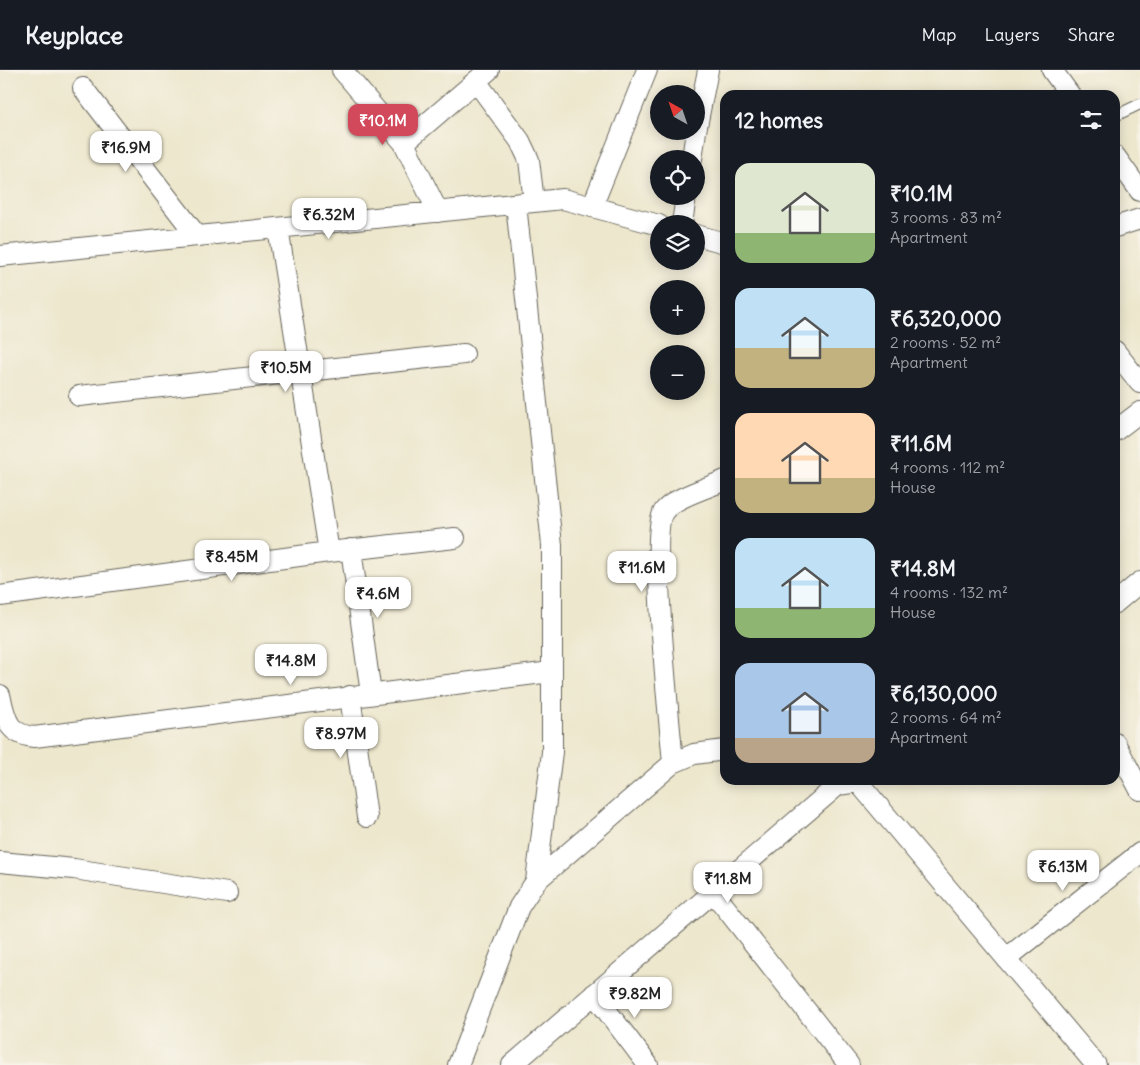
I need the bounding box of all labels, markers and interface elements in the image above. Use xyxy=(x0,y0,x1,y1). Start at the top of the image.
text: Keyplace xyxy=(25,20,123,50)
text: Map xyxy=(921,23,956,46)
text: Layers xyxy=(984,23,1040,46)
text: Share xyxy=(1068,23,1115,46)
north arrow xyxy=(650,85,705,140)
map controls xyxy=(650,85,705,400)
pin: ₹10.1M xyxy=(342,104,424,146)
icon: filters xyxy=(1077,106,1105,134)
text: 12 homes xyxy=(735,107,823,134)
text: ₹10.1M xyxy=(359,110,407,130)
pin: ₹16.9M xyxy=(85,131,167,173)
text: ₹16.9M xyxy=(101,137,151,157)
button: locate xyxy=(650,150,705,205)
text: ₹10.1M xyxy=(890,180,953,207)
icon: home xyxy=(775,183,835,243)
pin: ₹6.32M xyxy=(288,198,370,240)
text: ₹6.32M xyxy=(303,204,355,224)
text: 3 rooms · 83 m² xyxy=(890,207,1002,227)
button: layers xyxy=(650,215,705,270)
text: Apartment xyxy=(890,227,968,247)
button: + xyxy=(650,280,705,335)
text: ₹6,320,000 xyxy=(890,305,1002,332)
icon: home xyxy=(775,308,835,368)
text: 2 rooms · 52 m² xyxy=(890,332,1001,352)
button: − xyxy=(650,345,705,400)
pin: ₹10.5M xyxy=(245,350,327,393)
text: Apartment xyxy=(890,352,968,372)
text: ₹10.5M xyxy=(260,357,312,377)
text: ₹11.6M xyxy=(890,430,952,457)
icon: home xyxy=(775,433,835,493)
text: 4 rooms · 112 m² xyxy=(890,457,1005,477)
text: House xyxy=(890,477,936,497)
pin: ₹8.45M xyxy=(191,540,273,582)
text: ₹8.45M xyxy=(206,546,258,566)
pin: ₹11.6M xyxy=(601,550,683,593)
text: ₹14.8M xyxy=(890,555,956,582)
text: ₹11.6M xyxy=(618,557,666,577)
icon: home xyxy=(775,558,835,618)
pin: ₹4.6M xyxy=(343,576,413,619)
text: 4 rooms · 132 m² xyxy=(890,582,1008,602)
text: ₹4.6M xyxy=(356,583,400,603)
text: House xyxy=(890,602,936,622)
pin: ₹14.8M xyxy=(250,644,332,686)
text: ₹14.8M xyxy=(266,650,316,670)
text: ₹6,130,000 xyxy=(890,680,998,707)
icon: home xyxy=(775,683,835,743)
text: 2 rooms · 64 m² xyxy=(890,707,1002,727)
pin: ₹8.97M xyxy=(300,716,382,759)
text: ₹8.97M xyxy=(315,723,367,743)
text: Apartment xyxy=(890,727,968,747)
pin: ₹6.13M xyxy=(1022,850,1104,892)
text: ₹6.13M xyxy=(1038,856,1088,876)
pin: ₹11.8M xyxy=(687,862,769,904)
text: ₹11.8M xyxy=(704,868,752,888)
pin: ₹9.82M xyxy=(594,976,676,1019)
text: ₹9.82M xyxy=(609,983,661,1003)

